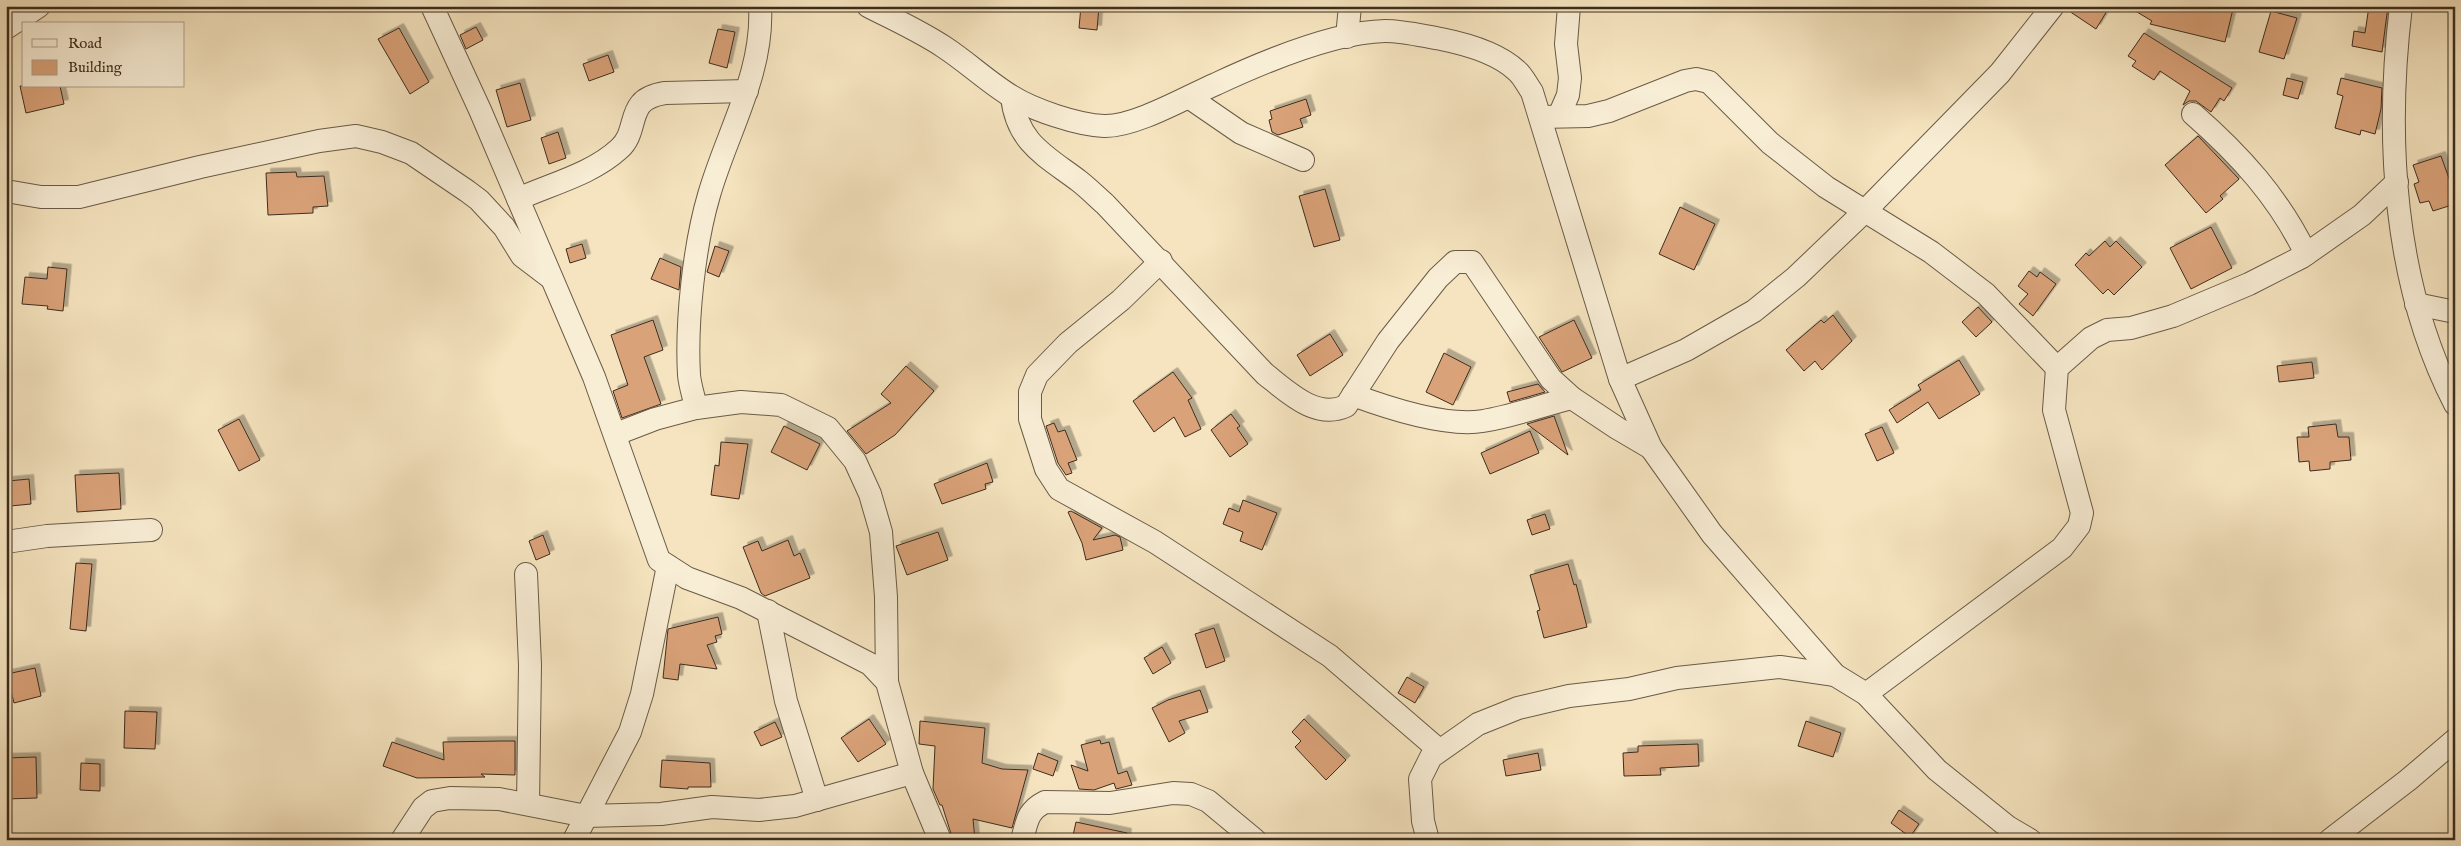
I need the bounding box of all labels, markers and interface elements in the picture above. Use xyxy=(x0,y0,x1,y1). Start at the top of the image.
legend xyxy=(22,22,185,88)
text: Road xyxy=(68,34,103,53)
text: Building xyxy=(68,58,123,77)

